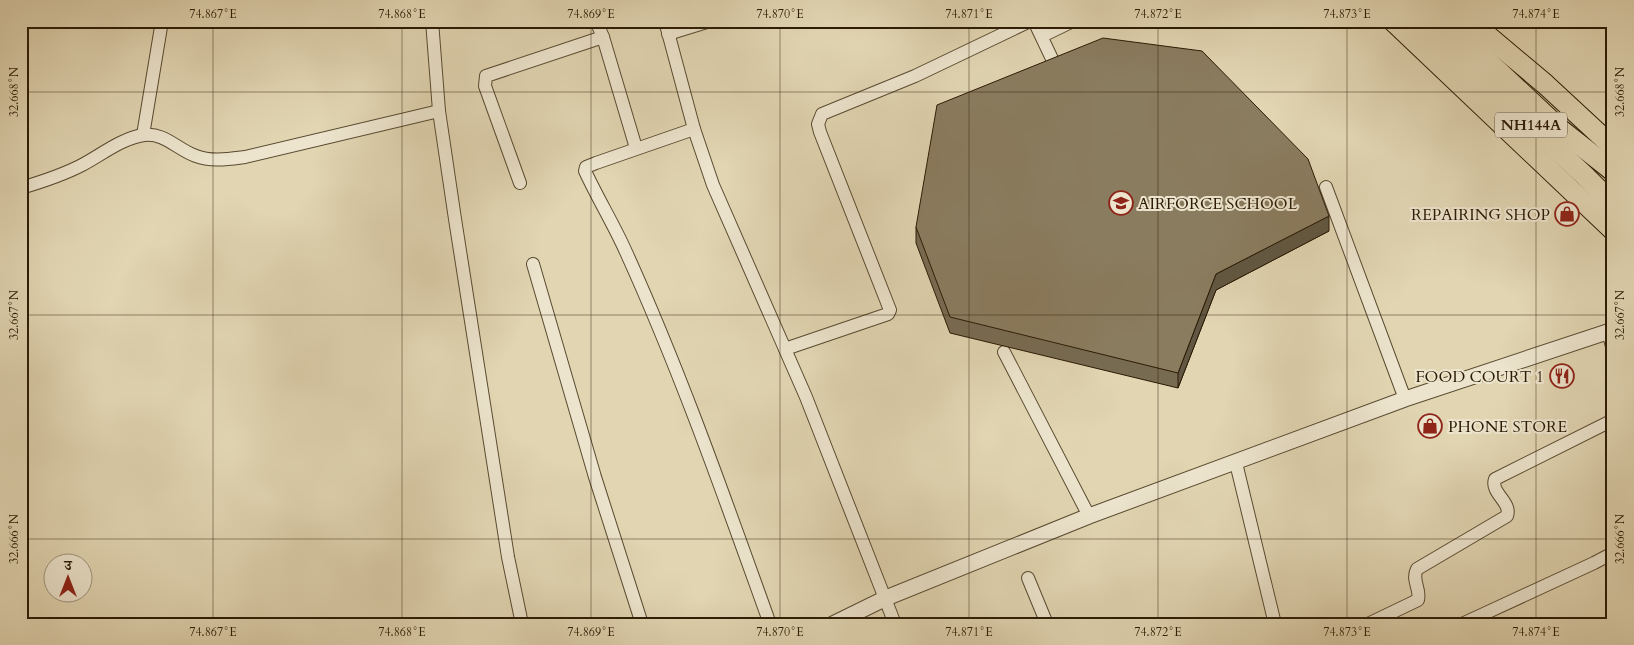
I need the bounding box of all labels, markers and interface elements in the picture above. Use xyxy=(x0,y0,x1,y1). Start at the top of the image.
text: 74.867°E xyxy=(189,6,237,22)
text: 74.868°E xyxy=(378,6,426,22)
text: 74.869°E xyxy=(567,6,615,22)
text: 74.870°E xyxy=(756,6,804,22)
text: 74.871°E xyxy=(945,6,993,22)
text: 74.872°E xyxy=(1134,6,1182,22)
text: 74.873°E xyxy=(1323,6,1371,22)
text: 74.874°E xyxy=(1512,6,1560,22)
text: 32.668°N xyxy=(6,66,22,117)
text: 32.668°N xyxy=(1612,66,1628,117)
road number: NH144A xyxy=(1495,112,1567,138)
school or university icon: AIRFORCE SCHOOL xyxy=(1108,190,1134,216)
place label: AIRFORCE SCHOOL xyxy=(1138,193,1298,215)
shop icon: REPAIRING SHOP xyxy=(1554,201,1580,227)
place label: REPAIRING SHOP xyxy=(1411,204,1550,226)
text: 32.667°N xyxy=(6,289,22,340)
text: 32.667°N xyxy=(1612,289,1628,340)
restaurant icon: FOOD COURT 1 xyxy=(1549,363,1575,389)
place label: FOOD COURT 1 xyxy=(1415,366,1544,388)
shop icon: PHONE STORE xyxy=(1417,413,1443,439)
place label: PHONE STORE xyxy=(1448,416,1567,438)
text: 32.666°N xyxy=(6,513,22,564)
text: 32.666°N xyxy=(1612,513,1628,564)
north arrow xyxy=(42,552,92,602)
text: उ xyxy=(63,556,72,575)
text: 74.867°E xyxy=(189,624,237,640)
text: 74.868°E xyxy=(378,624,426,640)
text: 74.869°E xyxy=(567,624,615,640)
text: 74.870°E xyxy=(756,624,804,640)
text: 74.871°E xyxy=(945,624,993,640)
text: 74.872°E xyxy=(1134,624,1182,640)
text: 74.873°E xyxy=(1323,624,1371,640)
text: 74.874°E xyxy=(1512,624,1560,640)

